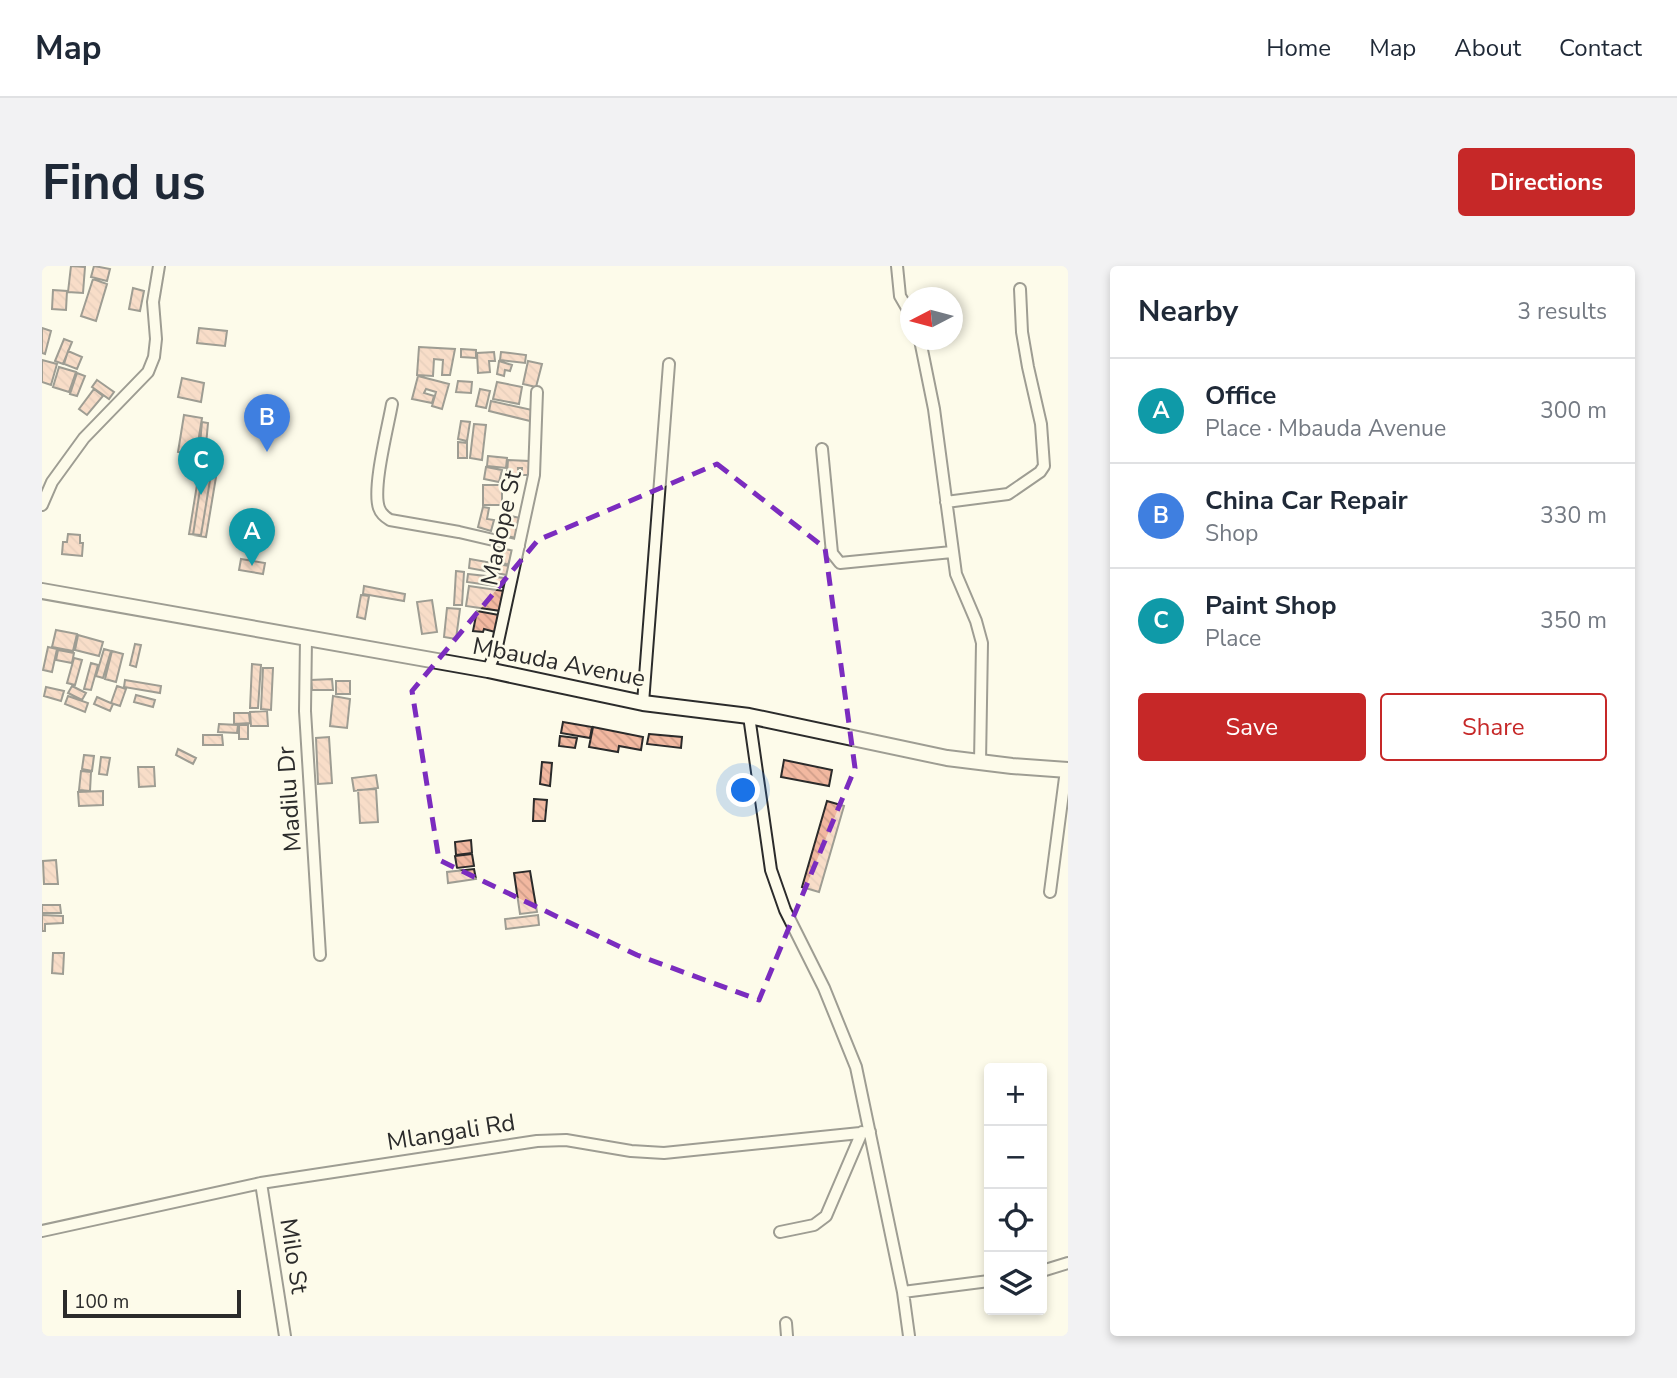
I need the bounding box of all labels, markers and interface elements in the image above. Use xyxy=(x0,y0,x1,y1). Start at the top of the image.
text: Map xyxy=(35,26,102,71)
text: Home xyxy=(1266,32,1331,64)
text: Map xyxy=(1369,32,1416,64)
text: About xyxy=(1454,32,1521,64)
text: Contact xyxy=(1559,32,1642,64)
button: Directions xyxy=(1458,148,1635,216)
text: Find us xyxy=(42,149,206,216)
north arrow xyxy=(900,287,963,350)
text: Nearby xyxy=(1138,291,1238,332)
text: 3 results xyxy=(1517,296,1607,327)
text: Office xyxy=(1205,378,1276,413)
pin: B xyxy=(244,394,290,452)
text: A xyxy=(1152,395,1170,426)
text: 300 m xyxy=(1540,395,1607,426)
text: Place · Mbauda Avenue xyxy=(1205,413,1446,444)
pin: C xyxy=(178,437,224,495)
street label: Madope St xyxy=(473,467,529,588)
text: China Car Repair xyxy=(1205,483,1408,518)
text: B xyxy=(1153,500,1169,531)
text: 330 m xyxy=(1540,500,1607,531)
pin: A xyxy=(229,508,275,566)
text: Shop xyxy=(1205,518,1258,549)
text: Paint Shop xyxy=(1205,588,1337,623)
text: C xyxy=(1153,605,1169,636)
text: 350 m xyxy=(1540,605,1607,636)
text: Place xyxy=(1205,623,1261,654)
street label: Mbauda Avenue xyxy=(470,630,648,694)
button: Save xyxy=(1138,693,1366,761)
button: Share xyxy=(1380,693,1607,761)
street label: Madilu Dr xyxy=(269,745,309,853)
your location xyxy=(726,773,760,807)
map controls xyxy=(984,1063,1047,1315)
button: + xyxy=(984,1063,1047,1126)
street label: Mlangali Rd xyxy=(385,1106,517,1158)
button: − xyxy=(984,1126,1047,1189)
button: locate xyxy=(984,1189,1047,1252)
street label: Milo St xyxy=(272,1216,316,1296)
button: layers xyxy=(984,1252,1047,1315)
scale bar xyxy=(63,1287,242,1319)
text: 100 m xyxy=(74,1289,129,1315)

